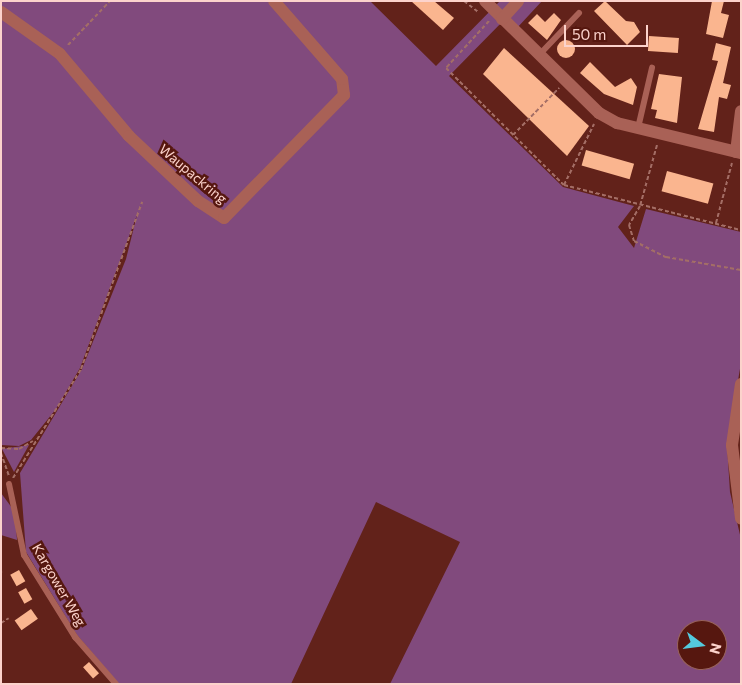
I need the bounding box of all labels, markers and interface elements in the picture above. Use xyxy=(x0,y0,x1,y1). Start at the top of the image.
scale bar xyxy=(567,15,651,47)
text: 50 m xyxy=(572,25,606,43)
street label: Waupackring xyxy=(156,141,230,207)
street label: Kargower Weg xyxy=(29,541,89,629)
north arrow xyxy=(677,620,727,670)
text: N xyxy=(706,641,726,656)

